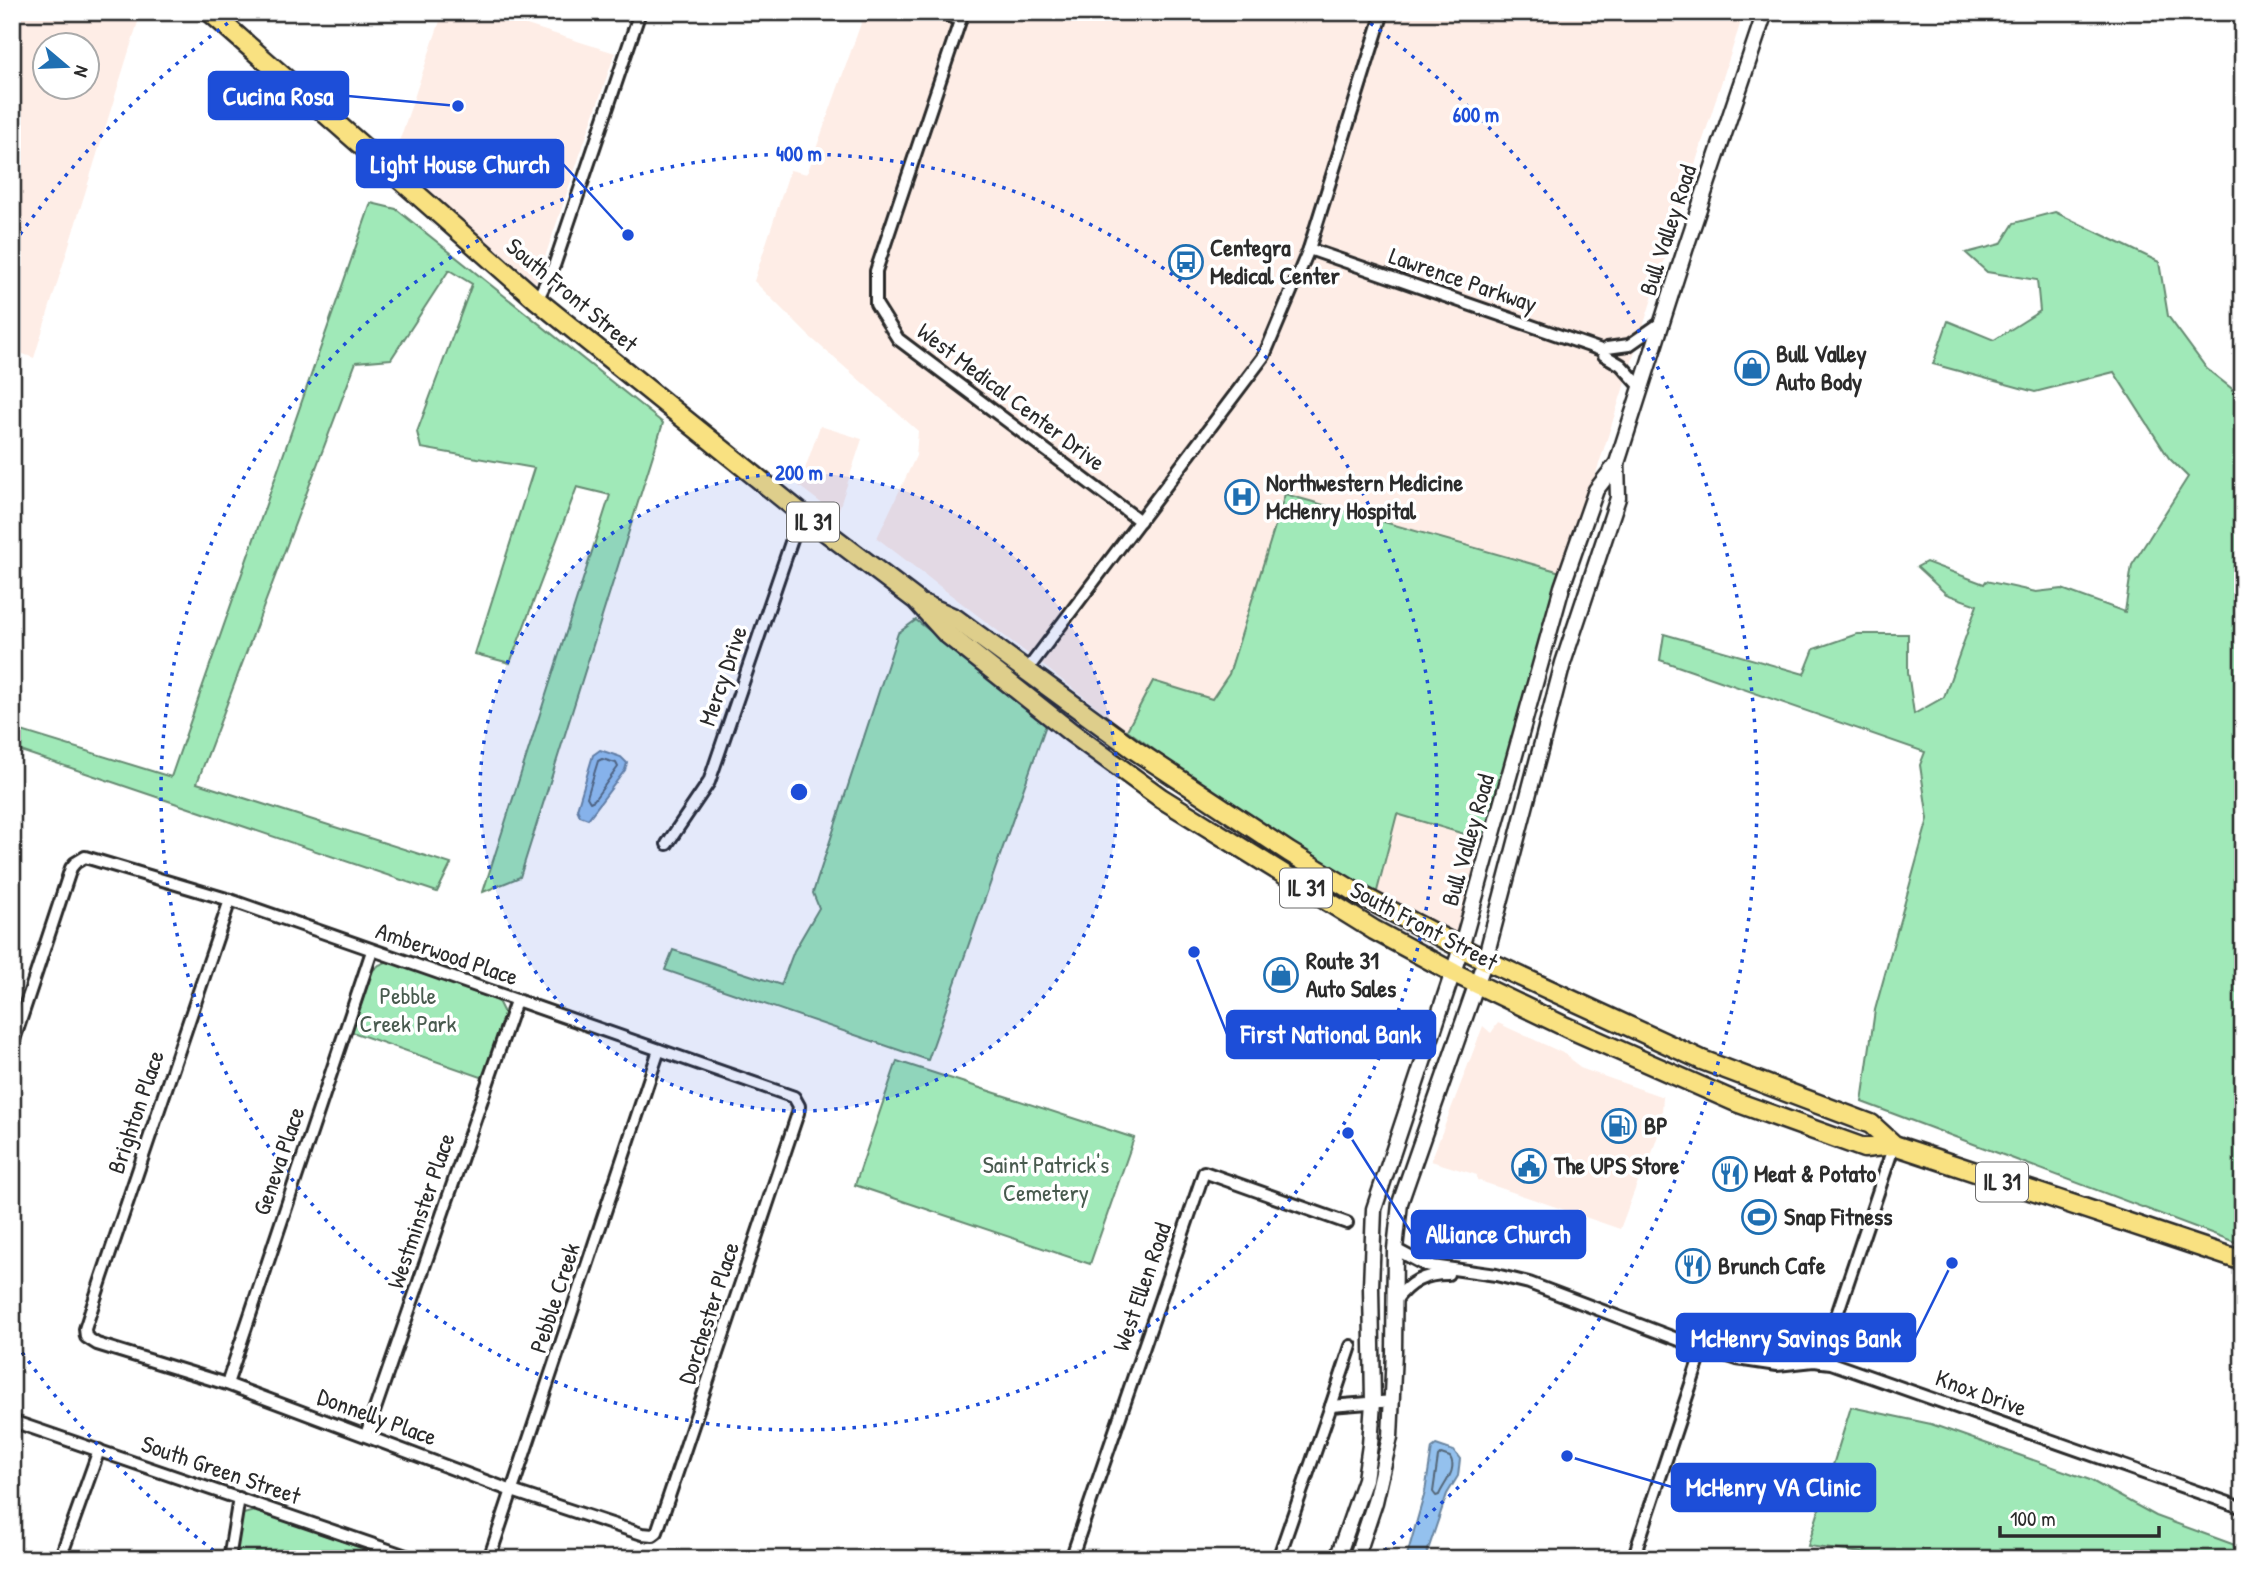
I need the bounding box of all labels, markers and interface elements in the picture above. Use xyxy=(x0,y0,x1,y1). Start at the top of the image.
north arrow xyxy=(32,32,102,102)
text: N xyxy=(68,63,96,81)
callout: Cucina Rosa xyxy=(209,72,348,119)
text: Cucina Rosa xyxy=(223,78,334,113)
text: 600 m xyxy=(1453,100,1499,129)
text: 400 m xyxy=(776,139,822,168)
callout: Light House Church xyxy=(357,140,563,187)
text: Light House Church xyxy=(371,146,550,182)
street label: Bull Valley Road xyxy=(1631,160,1703,299)
street label: South Front Street xyxy=(500,230,646,359)
place label: Centegra Medical Center xyxy=(1210,231,1341,291)
street label: Lawrence Parkway xyxy=(1385,239,1541,319)
bus stop icon: Centegra Medical Center xyxy=(1167,243,1205,281)
street label: West Medical Center Drive xyxy=(911,315,1113,478)
place label: Bull Valley Auto Body xyxy=(1776,337,1867,398)
shop icon: Bull Valley Auto Body xyxy=(1733,349,1771,387)
text: 200 m xyxy=(775,458,823,487)
place label: Northwestern Medicine McHenry Hospital xyxy=(1266,466,1463,527)
hospital icon: Northwestern Medicine McHenry Hospital xyxy=(1223,478,1261,516)
road number: IL 31 xyxy=(787,502,839,542)
street label: Mercy Drive xyxy=(690,621,754,730)
street label: Bull Valley Road xyxy=(1433,770,1501,909)
centre of rings xyxy=(787,780,811,804)
road number: IL 31 xyxy=(1280,868,1332,908)
street label: South Front Street xyxy=(1345,873,1504,978)
street label: Amberwood Place xyxy=(372,914,523,992)
place label: Route 31 Auto Sales xyxy=(1306,944,1396,1004)
shop icon: Route 31 Auto Sales xyxy=(1262,956,1300,994)
park label: Pebble Creek Park xyxy=(359,979,457,1039)
callout: First National Bank xyxy=(1227,1011,1435,1058)
text: First National Bank xyxy=(1240,1016,1421,1051)
street label: Brighton Place xyxy=(99,1046,171,1177)
street label: Geneva Place xyxy=(245,1102,312,1219)
fuel station icon: BP xyxy=(1600,1107,1638,1145)
place label: BP xyxy=(1644,1109,1668,1141)
street label: Westminster Place xyxy=(378,1128,462,1293)
public building icon: The UPS Store xyxy=(1510,1147,1548,1185)
park label: Saint Patrick's Cemetery xyxy=(983,1148,1109,1208)
place label: The UPS Store xyxy=(1553,1149,1680,1181)
restaurant icon: Meat & Potato xyxy=(1711,1155,1749,1193)
place label: Meat & Potato xyxy=(1754,1157,1876,1189)
road number: IL 31 xyxy=(1976,1162,2028,1202)
sports icon: Snap Fitness xyxy=(1740,1198,1778,1236)
place label: Snap Fitness xyxy=(1784,1200,1893,1233)
callout: Alliance Church xyxy=(1412,1211,1585,1258)
text: Alliance Church xyxy=(1426,1216,1570,1251)
street label: West Ellen Road xyxy=(1104,1218,1178,1355)
street label: Dorchester Place xyxy=(670,1237,746,1388)
street label: Pebble Creek xyxy=(521,1239,587,1357)
restaurant icon: Brunch Cafe xyxy=(1674,1247,1712,1285)
place label: Brunch Cafe xyxy=(1718,1249,1826,1281)
callout: McHenry Savings Bank xyxy=(1677,1314,1915,1361)
text: McHenry Savings Bank xyxy=(1691,1320,1901,1356)
street label: Knox Drive xyxy=(1931,1361,2032,1423)
street label: Donnelly Place xyxy=(313,1380,442,1453)
street label: South Green Street xyxy=(138,1427,306,1511)
callout: McHenry VA Clinic xyxy=(1672,1464,1875,1511)
text: McHenry VA Clinic xyxy=(1686,1469,1861,1505)
scale bar xyxy=(2000,1494,2159,1538)
text: 100 m xyxy=(2010,1504,2056,1533)

